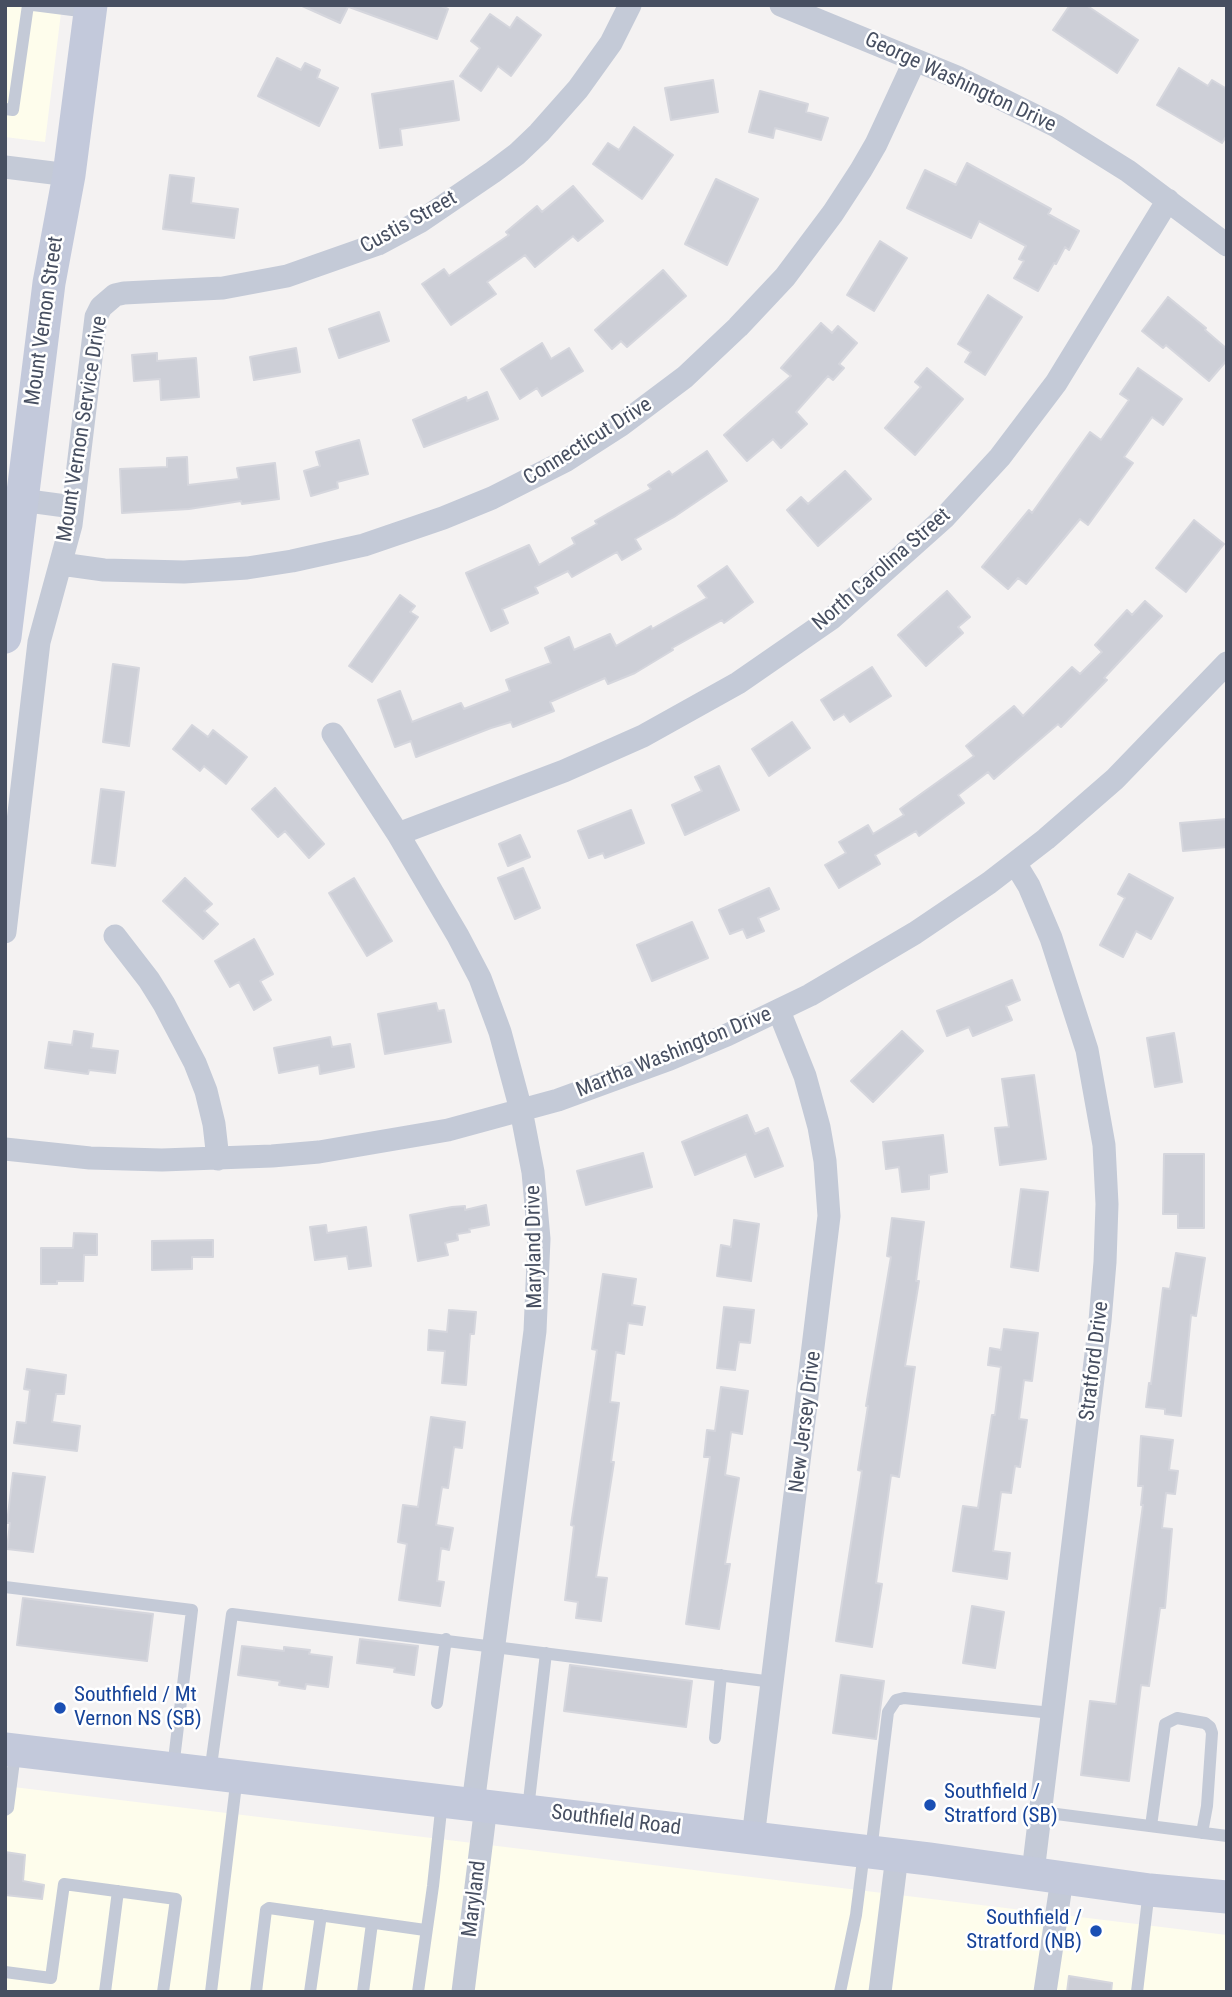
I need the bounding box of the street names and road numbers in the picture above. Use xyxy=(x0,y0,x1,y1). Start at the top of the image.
street label: George Washington Drive xyxy=(860,28,1060,138)
street label: Custis Street xyxy=(356,186,462,260)
street label: Mount Vernon Street xyxy=(21,235,69,407)
street label: Mount Vernon Service Drive xyxy=(53,314,113,544)
street label: Connecticut Drive xyxy=(519,393,657,491)
street label: North Carolina Street xyxy=(808,503,956,637)
street label: Martha Washington Drive xyxy=(573,1002,775,1104)
street label: Maryland Drive xyxy=(521,1185,549,1309)
street label: Stratford Drive xyxy=(1075,1300,1115,1422)
street label: New Jersey Drive xyxy=(785,1350,827,1494)
street label: Southfield Road xyxy=(550,1801,682,1841)
street label: Maryland xyxy=(458,1859,492,1939)

